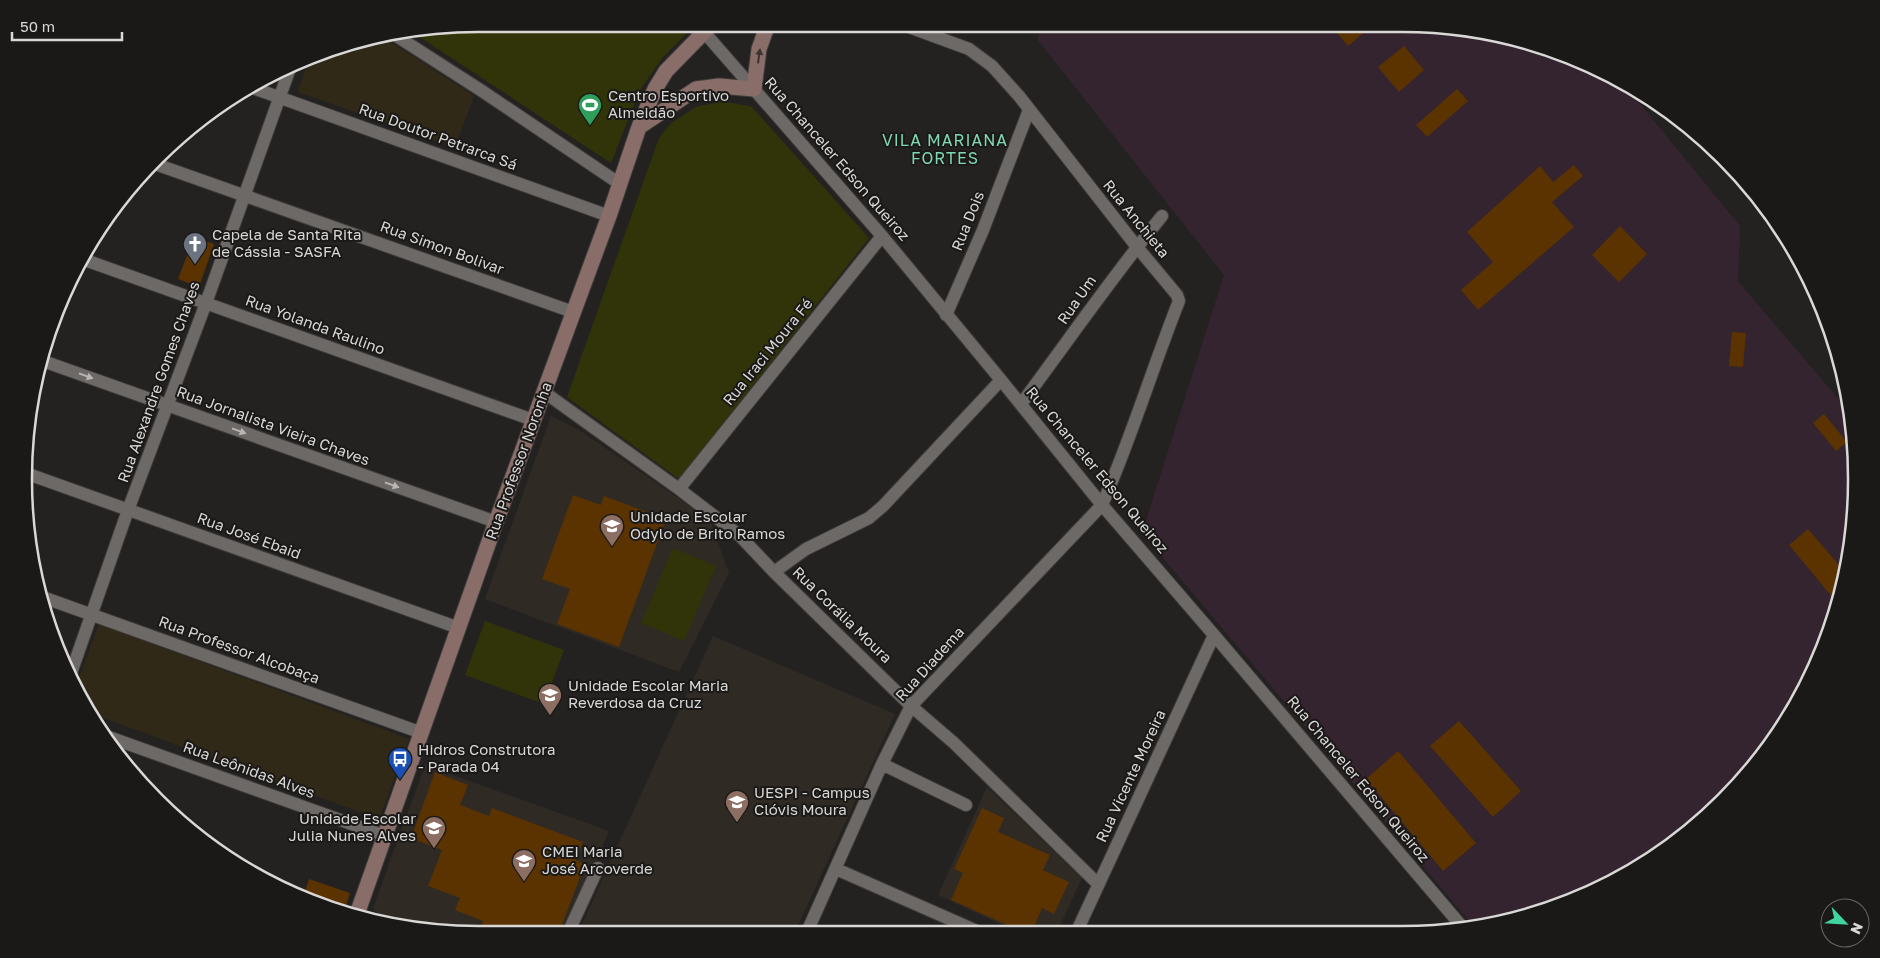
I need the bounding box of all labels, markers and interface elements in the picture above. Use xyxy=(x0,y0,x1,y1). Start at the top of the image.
scale bar xyxy=(12,10,122,42)
text: 50 m xyxy=(20,17,55,35)
one-way arrow xyxy=(755,47,763,63)
street label: Rua Chanceler Edson Queiroz xyxy=(762,73,914,244)
place label: Centro Esportivo Almeidão xyxy=(608,86,729,121)
sports icon: Centro Esportivo Almeidão xyxy=(577,92,603,126)
street label: Rua Doutor Petrarca Sá xyxy=(357,99,520,173)
district label: VILA MARIANA FORTES xyxy=(882,130,1008,168)
street label: Rua Anchieta xyxy=(1100,176,1174,261)
street label: Rua Dois xyxy=(947,188,987,253)
street label: Rua Simon Bolivar xyxy=(378,216,507,278)
place label: Capela de Santa Rita de Cássia - SASFA xyxy=(212,225,361,260)
church icon: Capela de Santa Rita de Cássia - SASFA xyxy=(182,231,208,265)
street label: Rua Um xyxy=(1053,272,1099,327)
street label: Rua Alexandre Gomes Chaves xyxy=(113,279,203,485)
street label: Rua Yolanda Raulino xyxy=(243,290,388,358)
street label: Rua Iraci Moura Fé xyxy=(719,294,816,408)
one-way arrow xyxy=(79,372,94,380)
street label: Rua Professor Noronha xyxy=(481,380,555,542)
street label: Rua Jornalista Vieira Chaves xyxy=(174,382,372,468)
street label: Rua Chanceler Edson Queiroz xyxy=(1023,383,1173,556)
one-way arrow xyxy=(232,427,247,435)
one-way arrow xyxy=(385,481,400,489)
place label: Unidade Escolar Odylo de Brito Ramos xyxy=(630,507,785,542)
street label: Rua José Ebaid xyxy=(195,508,304,562)
school or university icon: Unidade Escolar Odylo de Brito Ramos xyxy=(599,513,625,547)
street label: Rua Corália Moura xyxy=(789,562,896,666)
street label: Rua Professor Alcobaça xyxy=(156,612,322,687)
street label: Rua Diadema xyxy=(891,622,967,704)
place label: Unidade Escolar Maria Reverdosa da Cruz xyxy=(568,676,728,711)
school or university icon: Unidade Escolar Maria Reverdosa da Cruz xyxy=(537,682,563,716)
street label: Rua Chanceler Edson Queiroz xyxy=(1284,692,1434,865)
street label: Rua Vicente Moreira xyxy=(1091,706,1169,845)
street label: Rua Leônidas Alves xyxy=(181,737,318,801)
place label: Hidros Construtora - Parada 04 xyxy=(418,740,556,775)
bus stop icon: Hidros Construtora - Parada 04 xyxy=(387,746,413,780)
place label: UESPI - Campus Clóvis Moura xyxy=(754,783,870,818)
school or university icon: UESPI - Campus Clóvis Moura xyxy=(724,789,750,823)
place label: Unidade Escolar Julia Nunes Alves xyxy=(288,809,416,844)
school or university icon: Unidade Escolar Julia Nunes Alves xyxy=(421,815,447,849)
place label: CMEI Maria José Arcoverde xyxy=(542,842,653,877)
school or university icon: CMEI Maria José Arcoverde xyxy=(511,848,537,882)
north arrow xyxy=(1820,898,1870,948)
text: N xyxy=(1847,920,1867,937)

